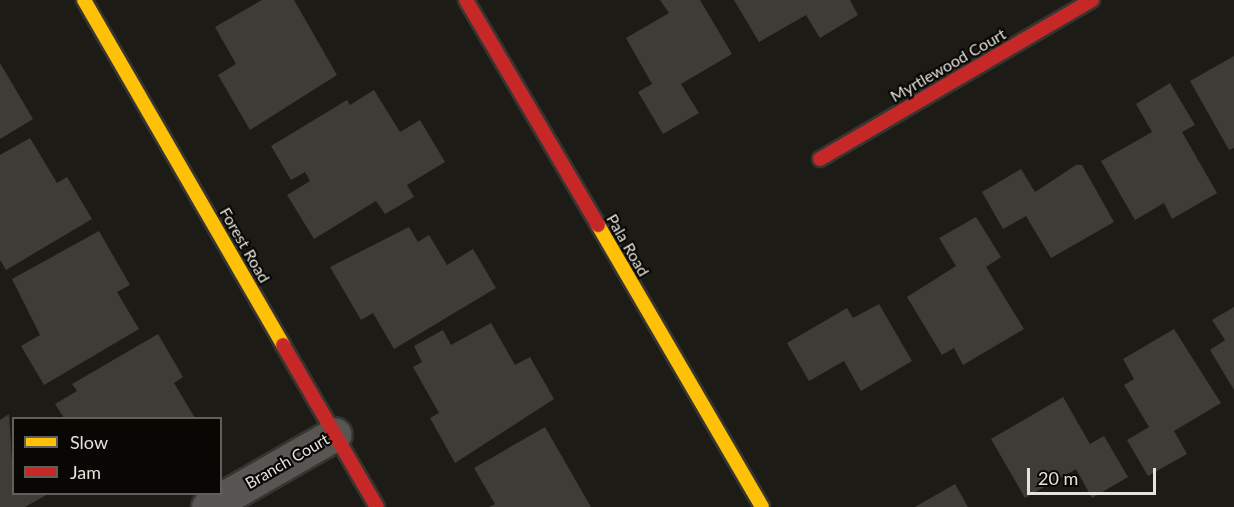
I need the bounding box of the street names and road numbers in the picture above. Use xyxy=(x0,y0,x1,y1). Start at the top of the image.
street label: Myrtlewood Court xyxy=(887,24,1009,106)
street label: Forest Road xyxy=(216,204,274,286)
street label: Pala Road xyxy=(603,210,653,280)
street label: Branch Court xyxy=(242,429,332,493)

